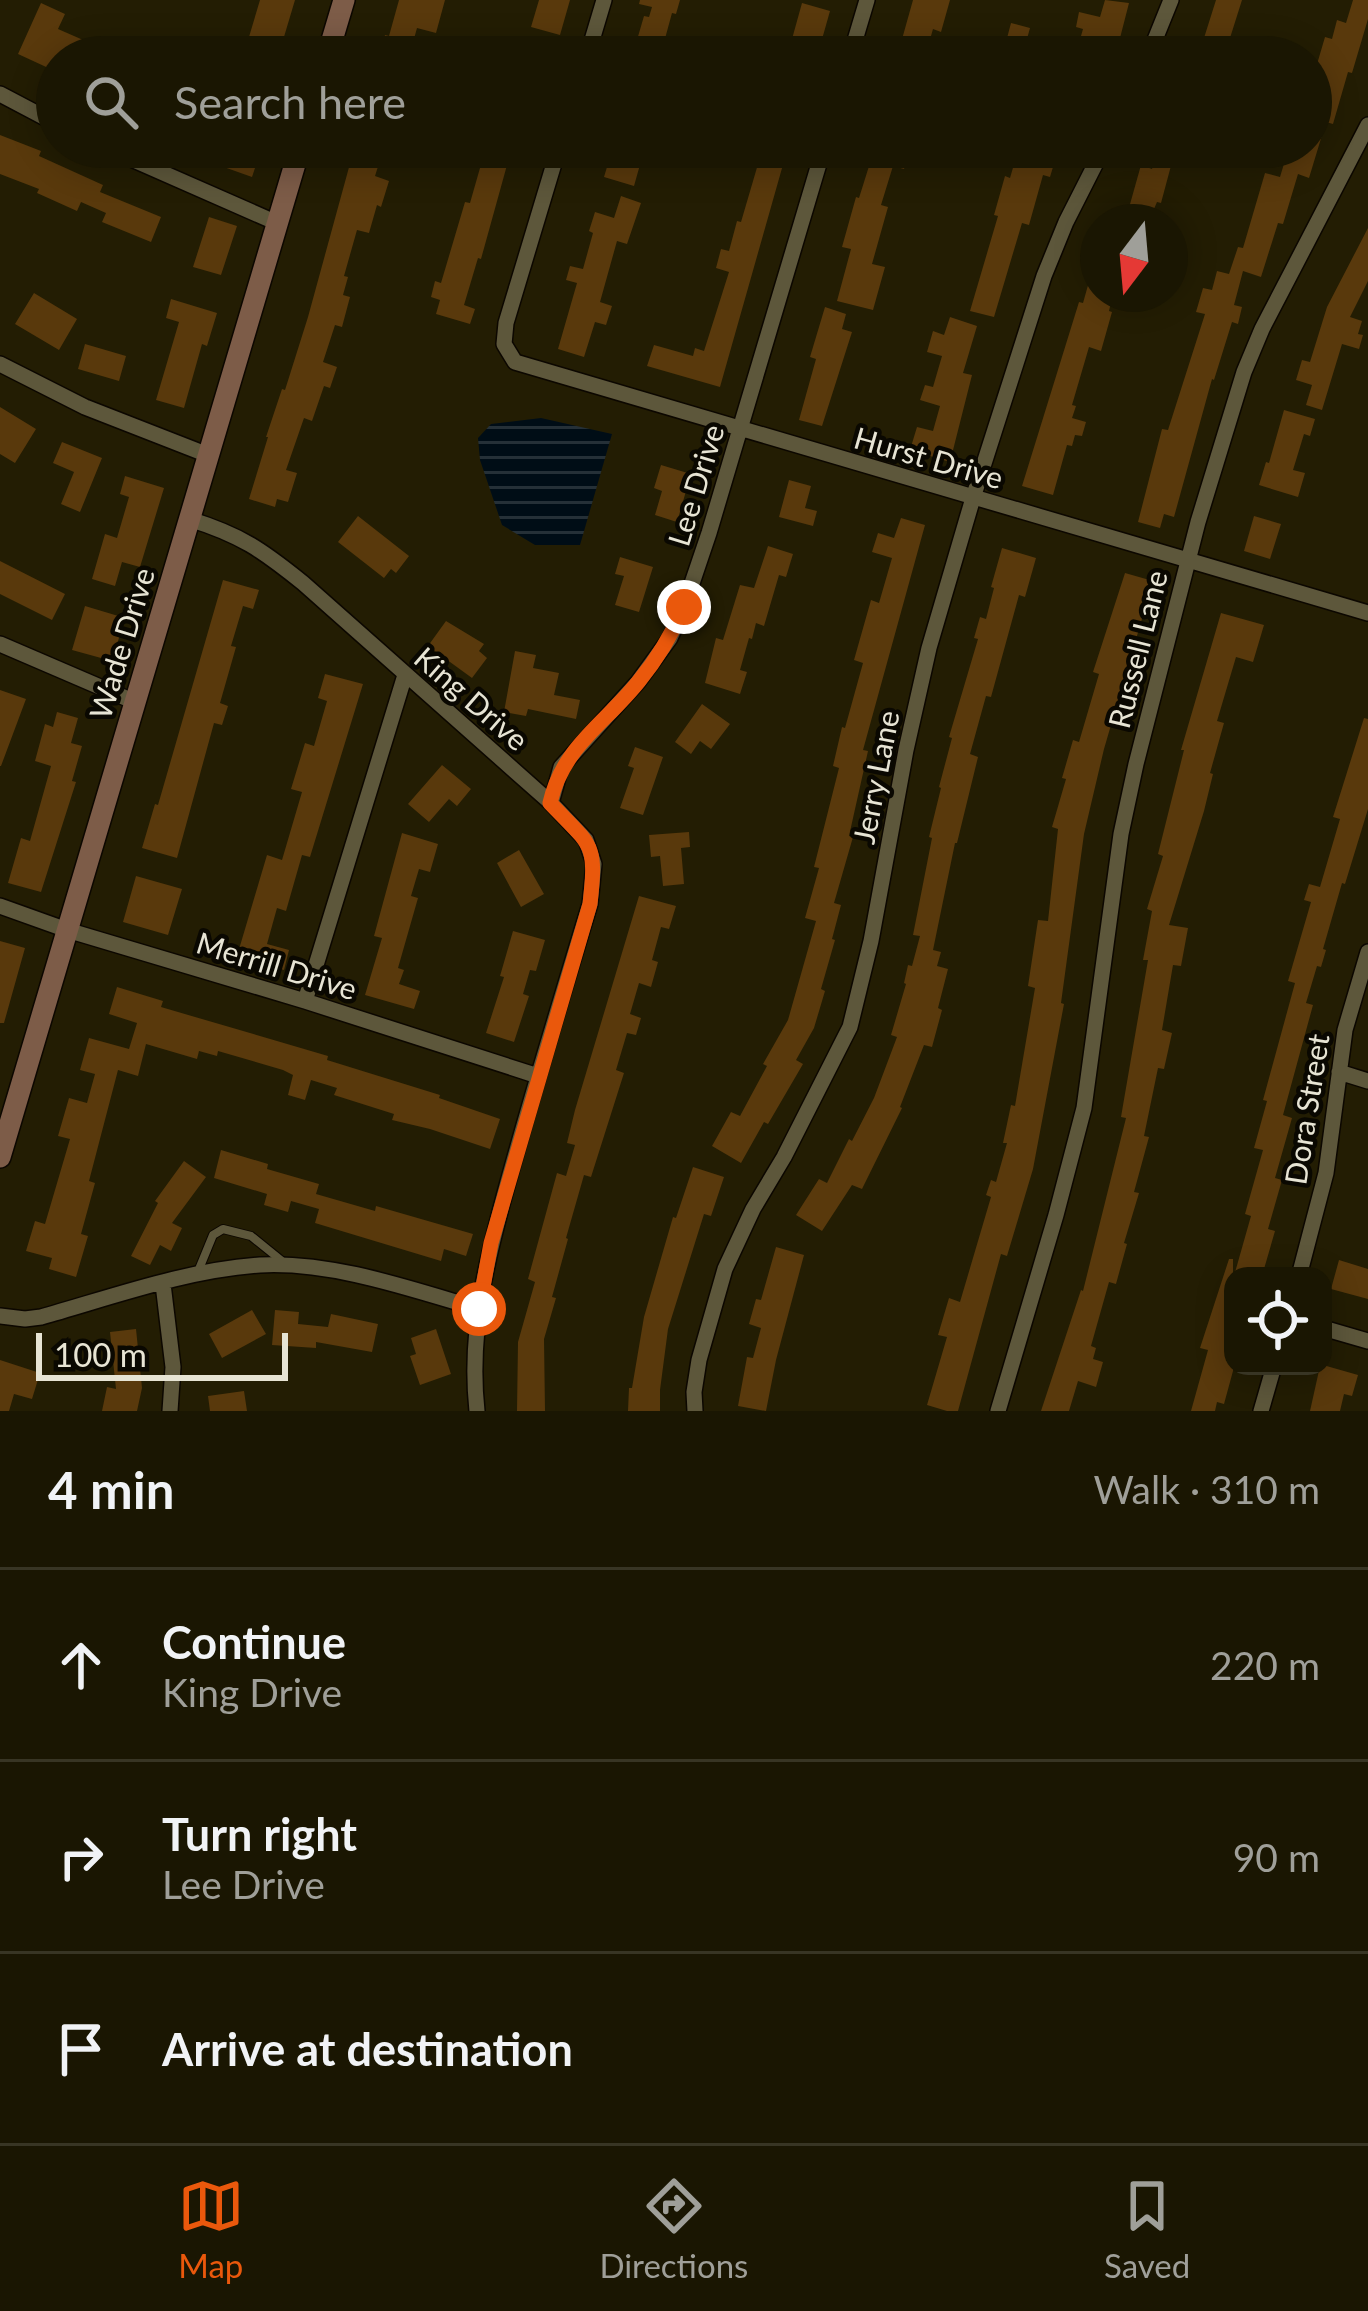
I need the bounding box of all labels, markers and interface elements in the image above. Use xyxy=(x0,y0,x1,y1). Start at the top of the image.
search box xyxy=(36,36,1332,168)
icon: search xyxy=(78,69,144,135)
text: Search here xyxy=(174,75,406,129)
north arrow xyxy=(1080,204,1188,312)
street label: Hurst Drive xyxy=(850,419,1008,495)
street label: Lee Drive xyxy=(659,420,731,550)
street label: Wade Drive xyxy=(81,563,161,723)
street label: Russell Lane xyxy=(1100,566,1174,732)
route end xyxy=(657,580,711,634)
street label: King Drive xyxy=(408,639,536,757)
street label: Jerry Lane xyxy=(844,707,906,847)
street label: Merrill Drive xyxy=(193,924,361,1006)
street label: Dora Street xyxy=(1276,1031,1336,1187)
map controls xyxy=(1224,1267,1332,1375)
button: locate xyxy=(1224,1267,1332,1375)
route start xyxy=(452,1282,506,1336)
scale bar xyxy=(36,1327,288,1380)
text: 100 m xyxy=(54,1334,147,1374)
text: 4 min xyxy=(48,1459,174,1520)
text: Walk · 310 m xyxy=(1093,1466,1320,1512)
text: Continue xyxy=(162,1615,346,1669)
icon: ahead xyxy=(48,1632,114,1698)
text: 220 m xyxy=(1210,1642,1320,1688)
text: King Drive xyxy=(162,1669,342,1715)
text: Turn right xyxy=(162,1807,357,1861)
icon: right xyxy=(48,1824,114,1890)
text: 90 m xyxy=(1233,1834,1320,1880)
text: Lee Drive xyxy=(162,1861,325,1907)
icon: arrive xyxy=(48,2016,114,2082)
text: Arrive at destination xyxy=(162,2022,573,2076)
tab: Map xyxy=(178,2173,244,2285)
tab: Directions xyxy=(599,2173,748,2285)
tab: Saved xyxy=(1104,2173,1190,2285)

